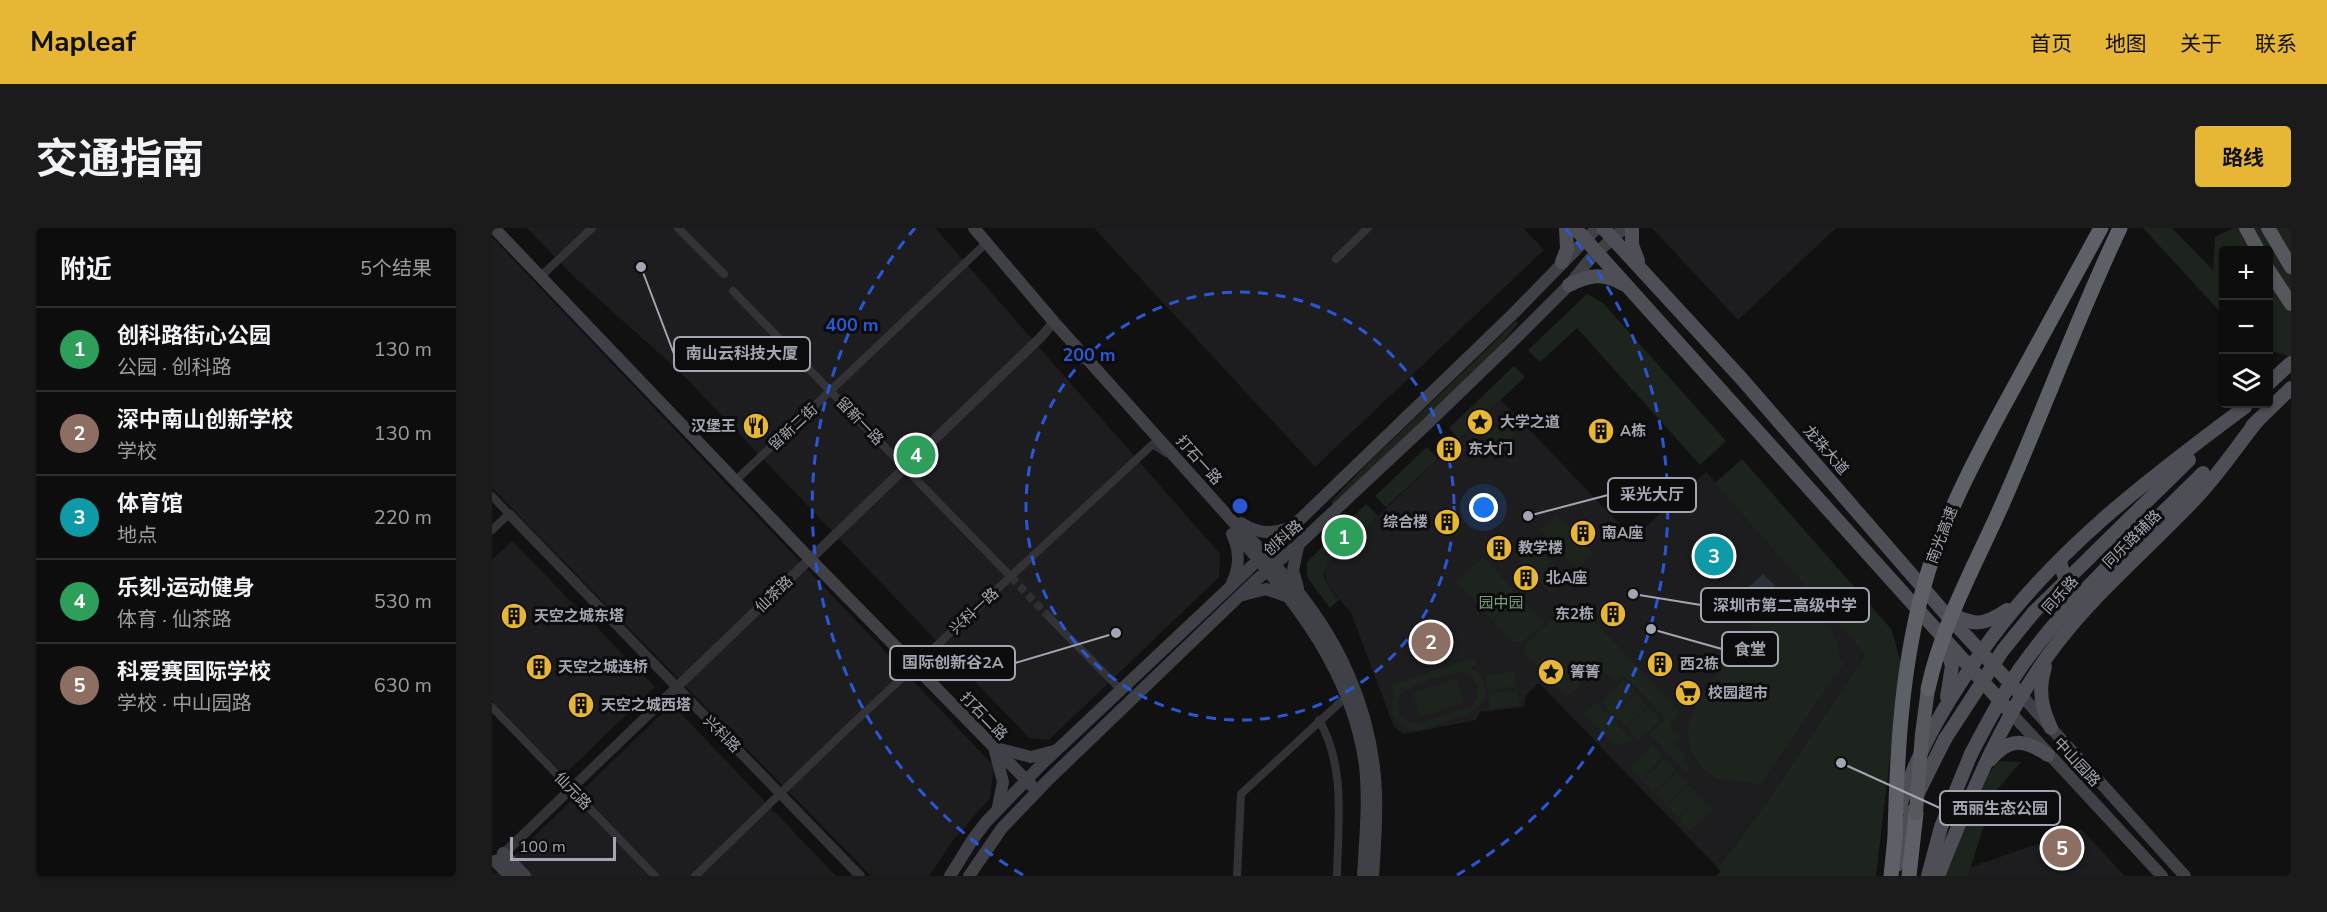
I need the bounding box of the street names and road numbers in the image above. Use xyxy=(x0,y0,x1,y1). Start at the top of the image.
street label: 留新一路 xyxy=(832,392,888,450)
street label: 留新二街 xyxy=(764,399,822,455)
street label: 龙珠大道 xyxy=(1799,421,1853,479)
street label: 打石一路 xyxy=(1171,431,1227,489)
street label: 南光高速 xyxy=(1922,503,1962,567)
street label: 同乐路辅路 xyxy=(2098,505,2166,573)
street label: 创科路 xyxy=(1259,516,1307,560)
street label: 仙茶路 xyxy=(751,571,797,617)
street label: 同乐路 xyxy=(2038,572,2082,618)
street label: 兴科一路 xyxy=(945,583,1003,639)
street label: 打石二路 xyxy=(956,687,1012,745)
street label: 兴科路 xyxy=(699,711,745,757)
street label: 中山园路 xyxy=(2049,733,2105,791)
street label: 仙元路 xyxy=(550,768,596,814)

